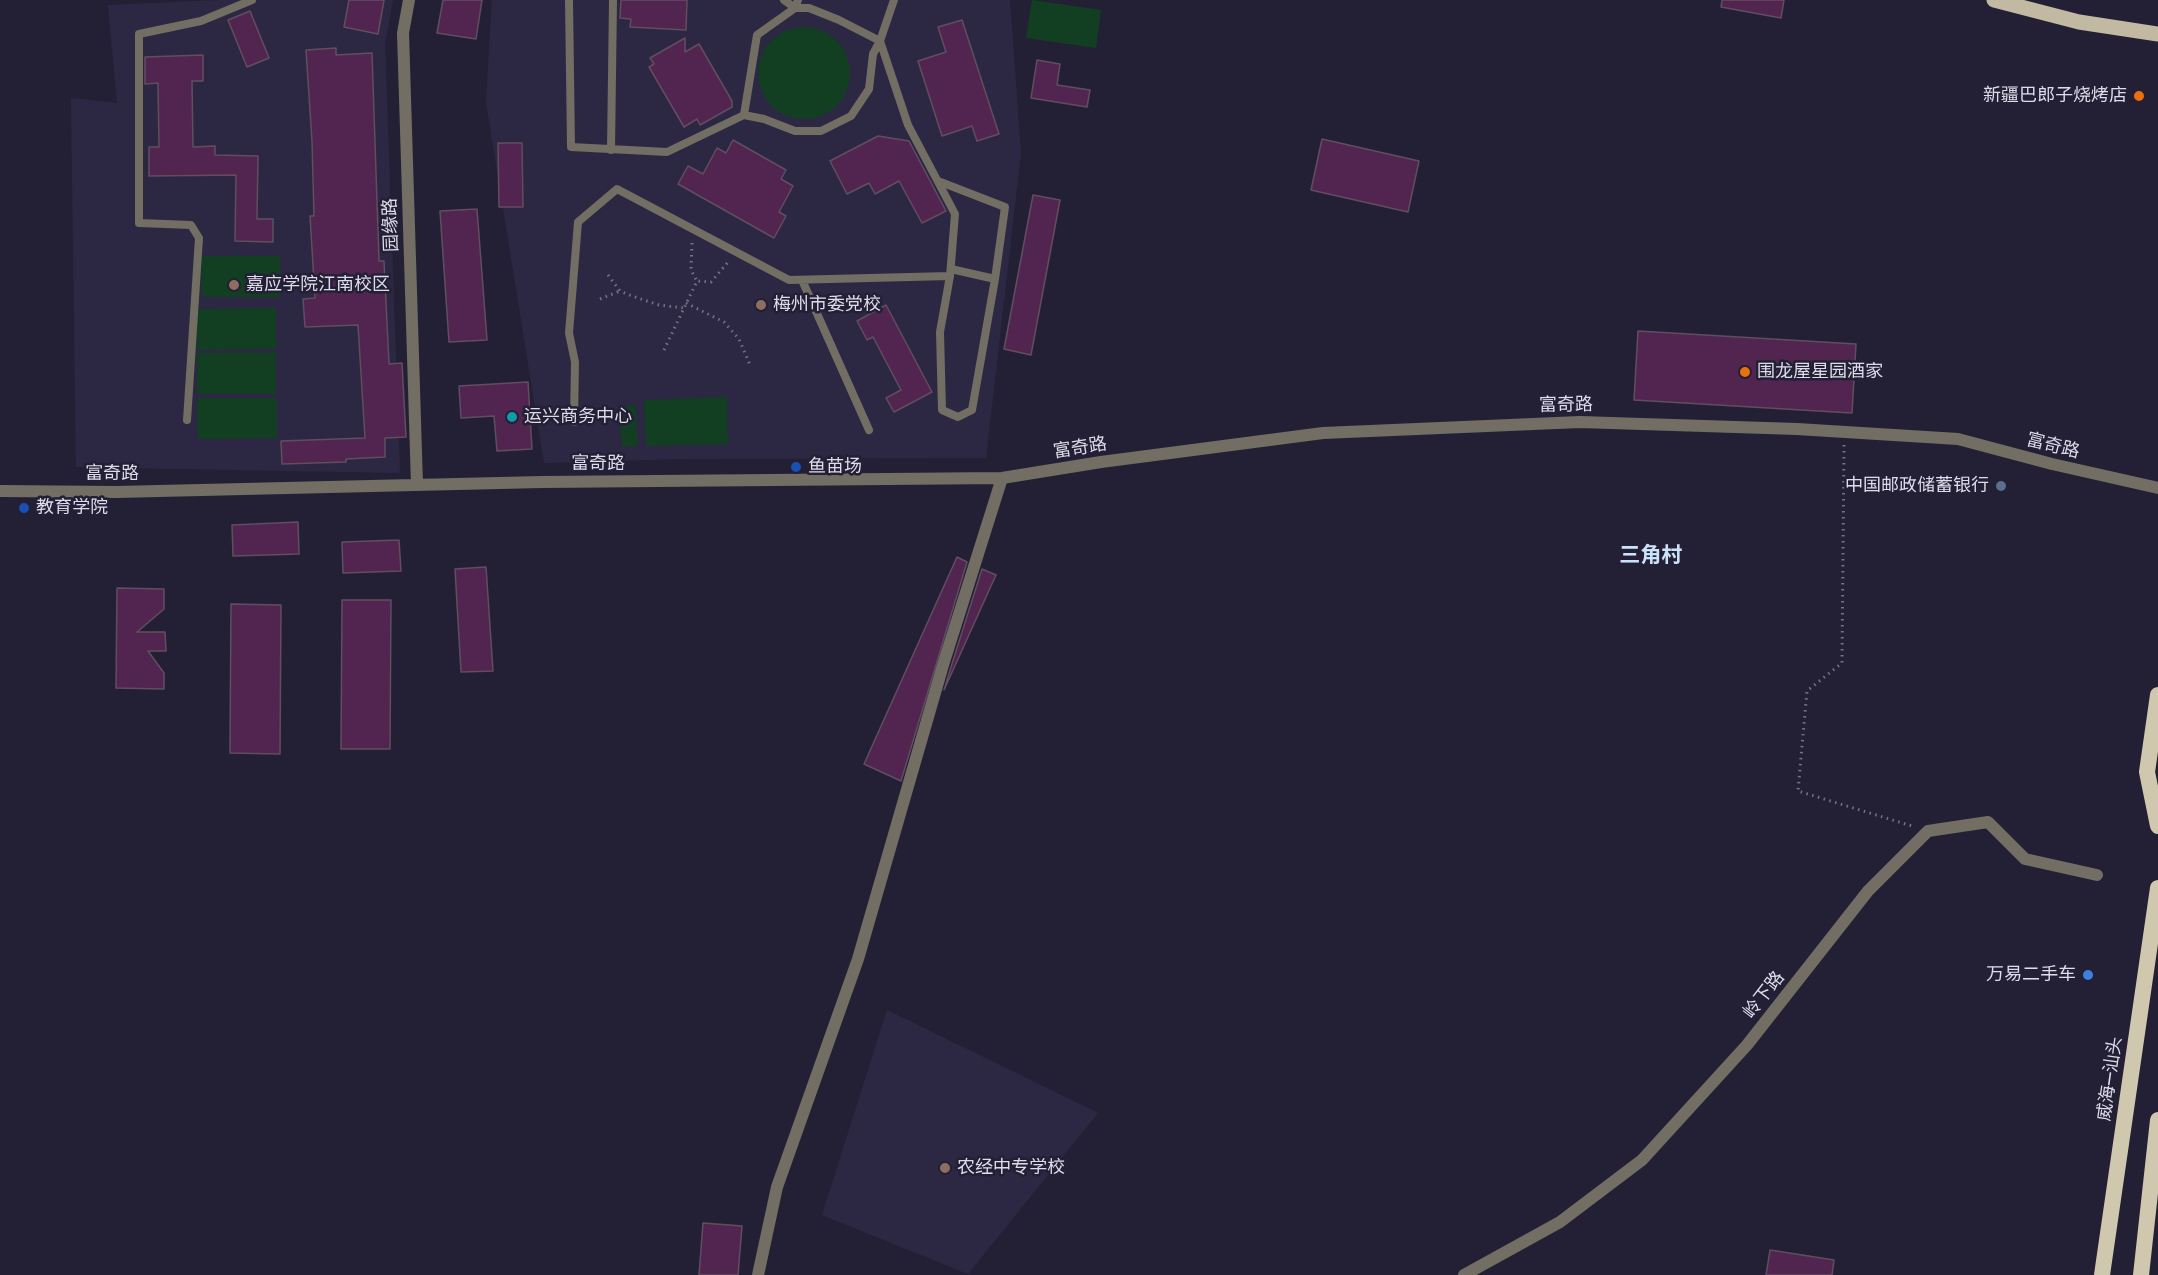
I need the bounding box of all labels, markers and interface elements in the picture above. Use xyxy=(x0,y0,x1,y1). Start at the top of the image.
place label: 新疆巴郎子烧烤店 xyxy=(1983,85,2127,107)
marker: 新疆巴郎子烧烤店 xyxy=(2132,89,2146,103)
street label: 园缘路 xyxy=(379,198,403,252)
place label: 嘉应学院江南校区 xyxy=(246,274,390,296)
marker: 嘉应学院江南校区 xyxy=(227,278,241,292)
place label: 梅州市委党校 xyxy=(773,294,881,316)
marker: 梅州市委党校 xyxy=(754,298,768,312)
place label: 围龙屋星园酒家 xyxy=(1757,361,1883,383)
marker: 围龙屋星园酒家 xyxy=(1738,365,1752,379)
street label: 富奇路 xyxy=(1539,394,1593,416)
place label: 运兴商务中心 xyxy=(524,406,632,428)
marker: 运兴商务中心 xyxy=(505,410,519,424)
street label: 富奇路 xyxy=(2024,429,2082,463)
street label: 富奇路 xyxy=(1052,433,1108,463)
street label: 富奇路 xyxy=(571,453,625,475)
place label: 鱼苗场 xyxy=(808,456,862,478)
marker: 鱼苗场 xyxy=(789,460,803,474)
street label: 富奇路 xyxy=(85,463,139,485)
place label: 中国邮政储蓄银行 xyxy=(1845,475,1989,497)
marker: 中国邮政储蓄银行 xyxy=(1994,479,2008,493)
place label: 教育学院 xyxy=(36,497,108,519)
marker: 教育学院 xyxy=(17,501,31,515)
district label: 三角村 xyxy=(1620,543,1682,569)
place label: 万易二手车 xyxy=(1986,964,2076,986)
street label: 岭下路 xyxy=(1739,967,1789,1023)
marker: 万易二手车 xyxy=(2081,968,2095,982)
street label: 威海—汕头 xyxy=(2093,1035,2127,1123)
place label: 农经中专学校 xyxy=(957,1157,1065,1179)
marker: 农经中专学校 xyxy=(938,1161,952,1175)

